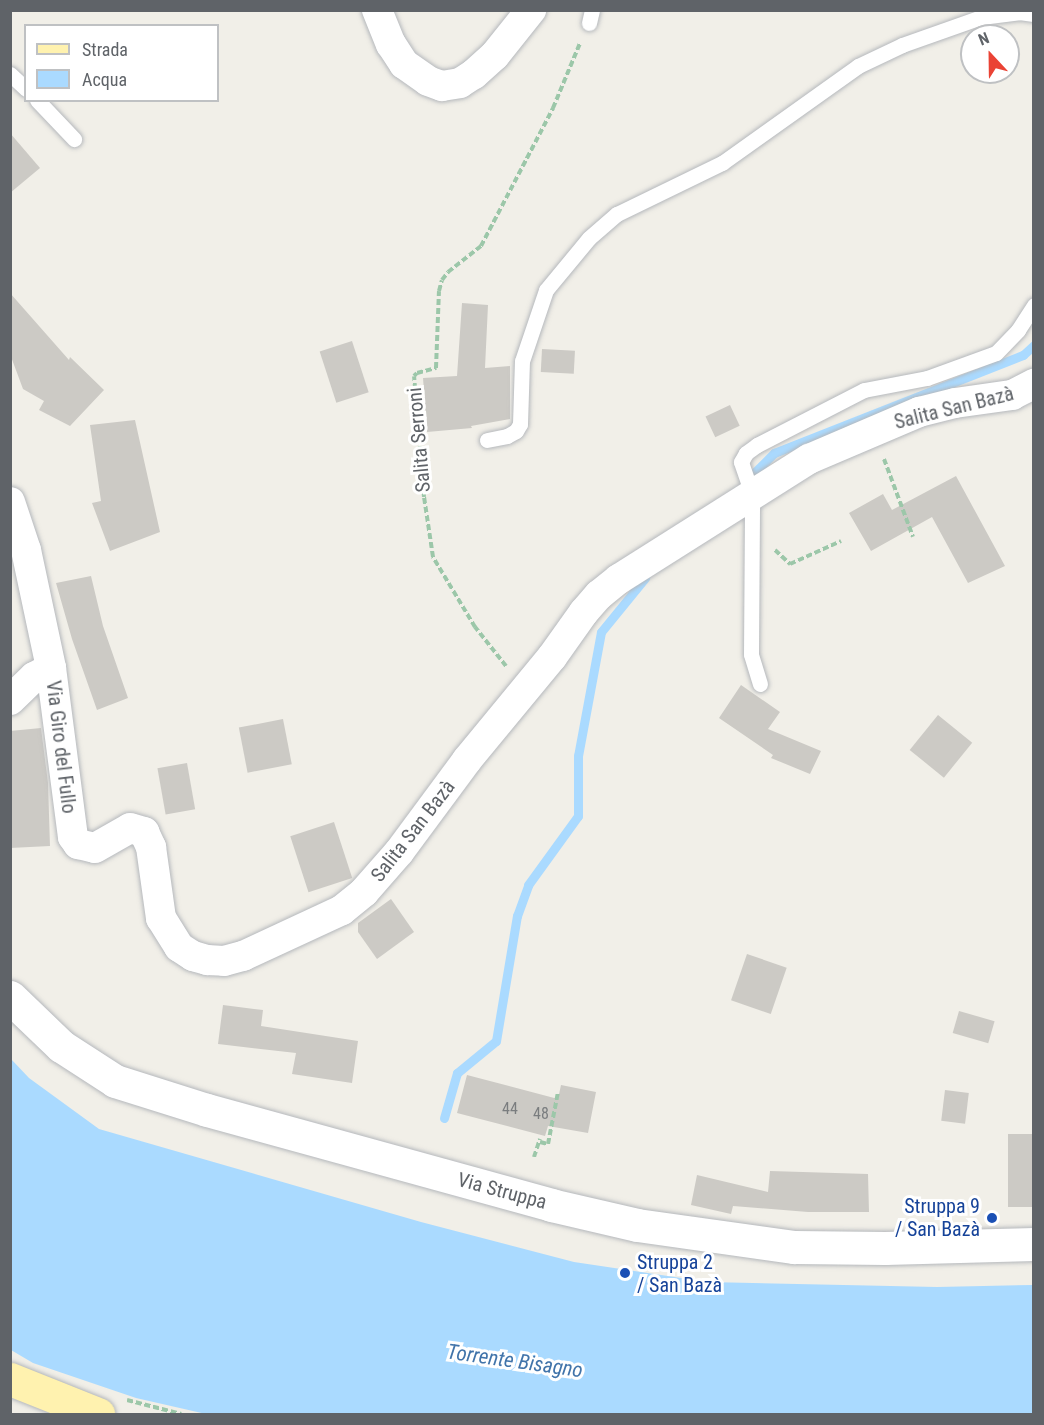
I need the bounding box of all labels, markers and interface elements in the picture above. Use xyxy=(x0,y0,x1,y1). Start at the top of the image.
legend xyxy=(24,24,219,102)
north arrow xyxy=(960,24,1020,84)
text: N xyxy=(976,28,992,49)
text: Strada xyxy=(82,39,128,60)
text: Acqua xyxy=(82,69,127,90)
street label: Salita San Bazà xyxy=(892,382,1016,434)
street label: Salita Serroni xyxy=(402,387,436,493)
street label: Via Giro del Fullo xyxy=(41,679,81,815)
street label: Salita San Bazà xyxy=(366,775,460,887)
house number: 44 xyxy=(502,1099,518,1119)
house number: 48 xyxy=(533,1104,549,1124)
street label: Via Struppa xyxy=(455,1168,549,1214)
place label: Struppa 9 / San Bazà xyxy=(895,1194,980,1241)
marker: Struppa 9 / San Bazà xyxy=(985,1211,999,1225)
place label: Struppa 2 / San Bazà xyxy=(637,1250,722,1297)
marker: Struppa 2 / San Bazà xyxy=(618,1266,632,1280)
water label: Torrente Bisagno xyxy=(446,1339,584,1383)

